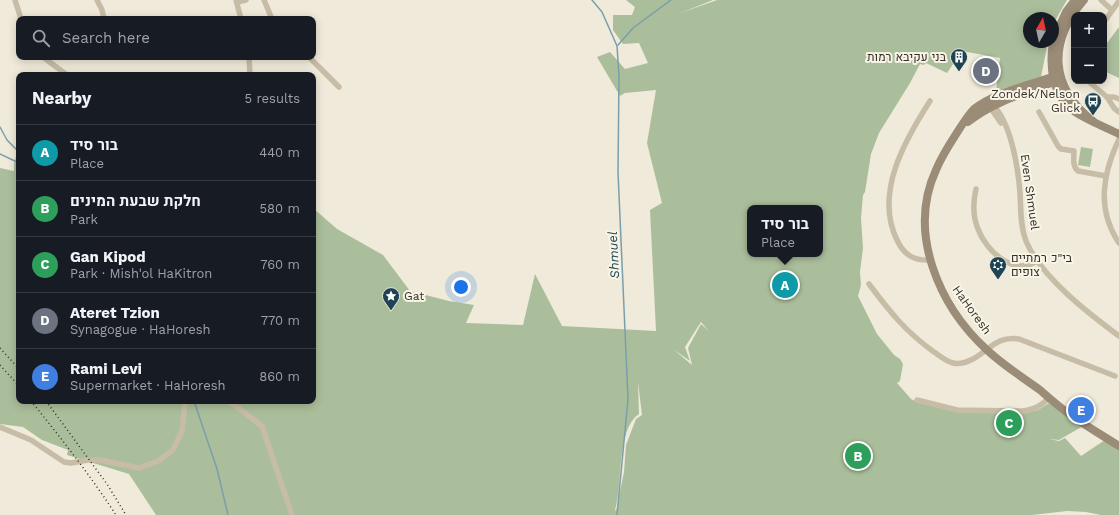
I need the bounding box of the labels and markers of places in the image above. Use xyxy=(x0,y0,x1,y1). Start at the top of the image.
building icon: בני עקיבא רמות xyxy=(949,47,969,72)
place label: בני עקיבא רמות xyxy=(867,50,947,64)
pin: D xyxy=(973,56,999,86)
place label: Zondek/Nelson Glick xyxy=(991,87,1080,115)
bus stop icon: Zondek/Nelson Glick xyxy=(1083,91,1103,116)
place label: בי"כ רמתיים צופים xyxy=(1011,251,1073,279)
synagogue icon: בי"כ רמתיים צופים xyxy=(988,255,1008,280)
pin: A xyxy=(772,270,798,300)
place icon: Gat xyxy=(381,286,401,311)
place label: Gat xyxy=(404,289,424,303)
pin: E xyxy=(1068,395,1094,425)
pin: C xyxy=(996,408,1022,438)
pin: B xyxy=(845,441,871,471)

